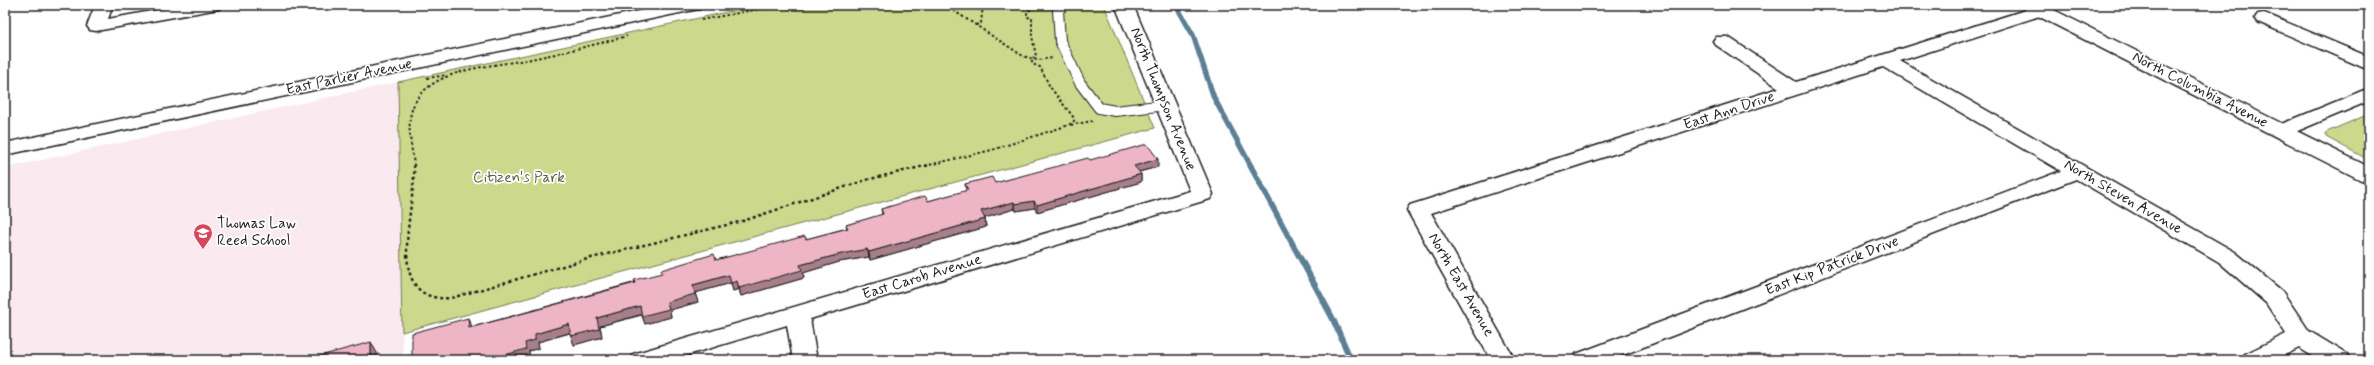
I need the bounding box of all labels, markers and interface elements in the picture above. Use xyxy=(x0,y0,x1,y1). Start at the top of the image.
street label: North Thompson Avenue xyxy=(1125,25,1201,174)
street label: North Columbia Avenue xyxy=(2129,47,2271,133)
street label: East Parlier Avenue xyxy=(284,54,414,100)
street label: East Ann Drive xyxy=(1681,87,1777,135)
street label: North Steven Avenue xyxy=(2060,155,2186,239)
park label: Citizen's Park xyxy=(473,168,565,188)
place label: Thomas Law Reed School xyxy=(217,214,296,251)
school or university icon: Thomas Law Reed School xyxy=(192,222,214,250)
street label: North East Avenue xyxy=(1423,230,1499,340)
street label: East Kip Patrick Drive xyxy=(1762,231,1902,301)
street label: East Carob Avenue xyxy=(860,249,984,305)

